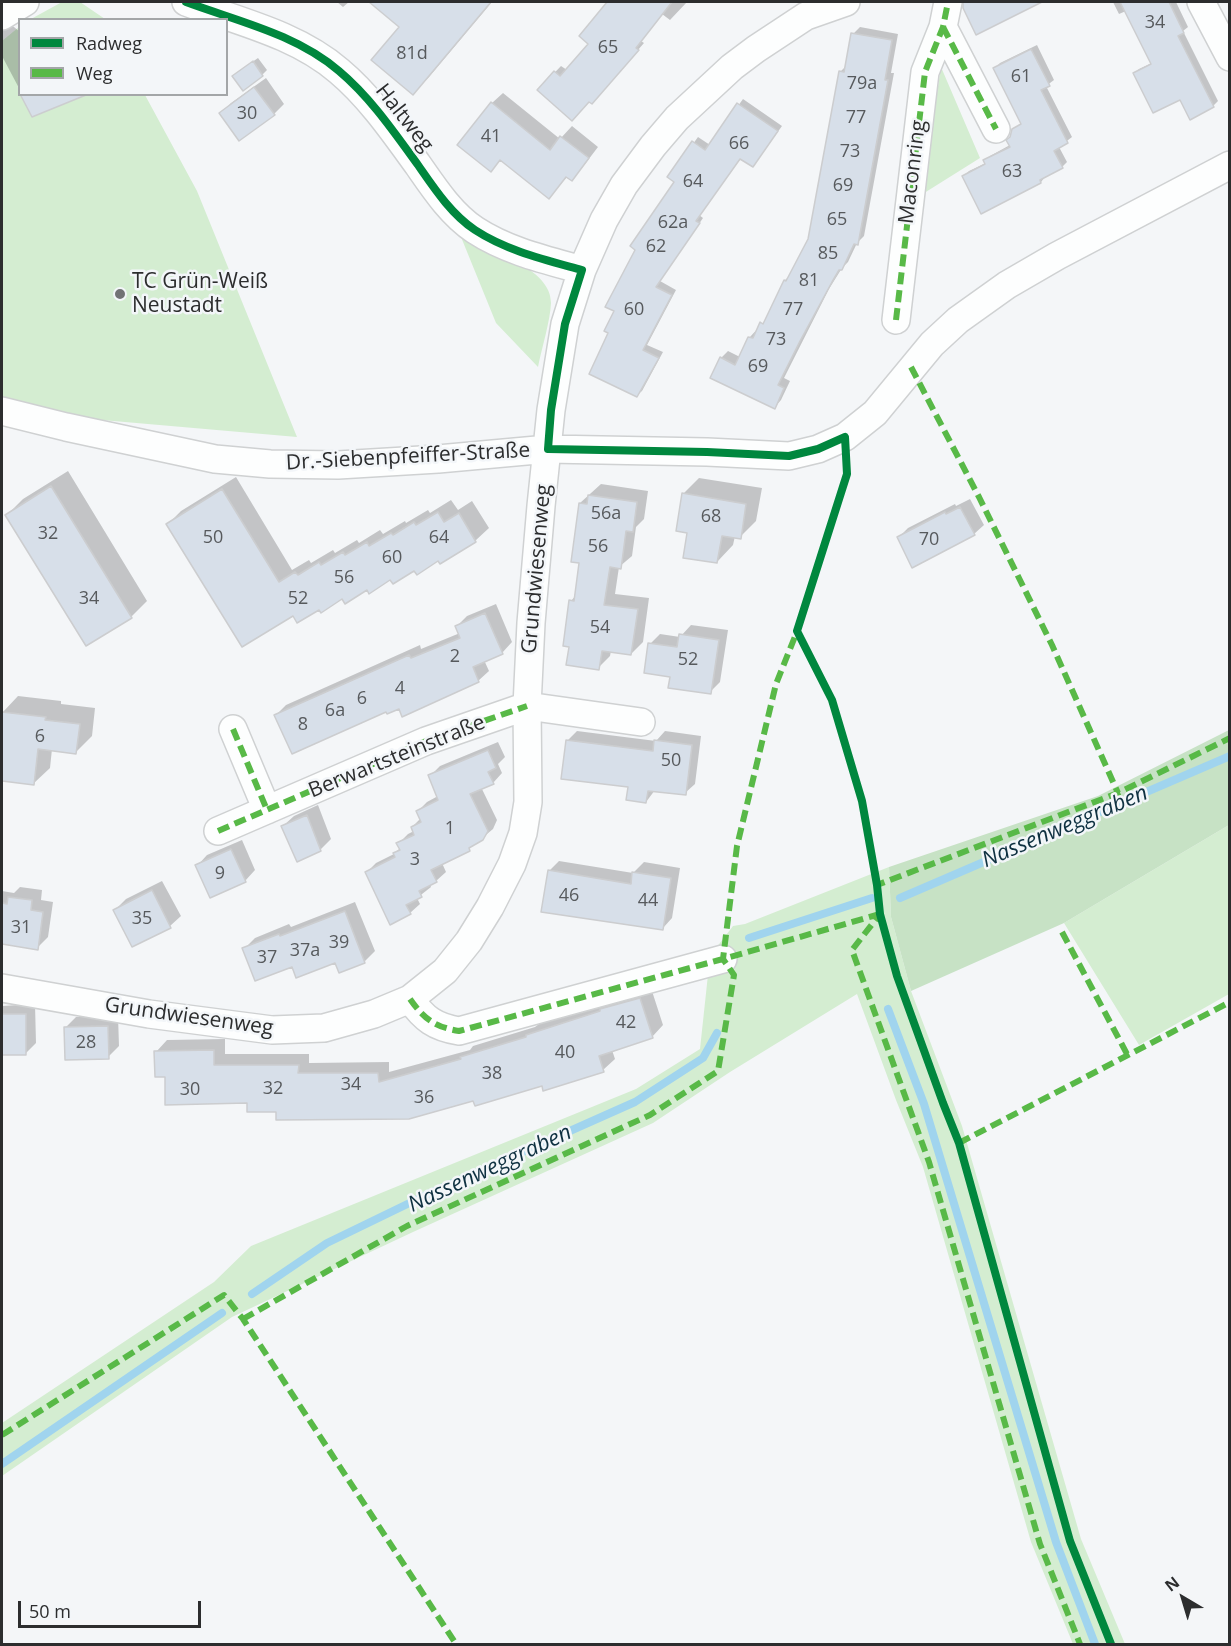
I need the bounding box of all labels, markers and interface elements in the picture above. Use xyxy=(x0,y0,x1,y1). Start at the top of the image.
house number: 34 xyxy=(1145,12,1165,34)
legend xyxy=(18,18,228,96)
text: Radweg xyxy=(76,31,142,55)
house number: 65 xyxy=(598,37,618,59)
house number: 81d xyxy=(396,43,428,65)
text: Weg xyxy=(76,61,113,85)
house number: 61 xyxy=(1011,66,1031,88)
house number: 79a xyxy=(847,73,877,95)
street label: Haltweg xyxy=(370,79,438,157)
house number: 30 xyxy=(237,103,257,125)
house number: 77 xyxy=(846,107,866,129)
street label: Maconring xyxy=(894,119,932,225)
house number: 41 xyxy=(481,126,501,148)
house number: 66 xyxy=(729,133,749,155)
house number: 73 xyxy=(840,141,860,163)
house number: 63 xyxy=(1002,161,1022,183)
house number: 64 xyxy=(683,171,703,193)
house number: 69 xyxy=(833,175,853,197)
house number: 65 xyxy=(827,209,847,231)
house number: 62a xyxy=(658,212,688,234)
house number: 62 xyxy=(646,236,666,258)
house number: 85 xyxy=(818,243,838,265)
place label: TC Grün-Weiß Neustadt xyxy=(132,269,268,319)
house number: 81 xyxy=(799,270,819,292)
marker: TC Grün-Weiß Neustadt xyxy=(113,287,127,301)
house number: 60 xyxy=(624,299,644,321)
house number: 77 xyxy=(783,299,803,321)
house number: 73 xyxy=(766,329,786,351)
house number: 69 xyxy=(748,356,768,378)
street label: Dr.-Siebenpfeiffer-Straße xyxy=(285,438,531,476)
street label: Grundwiesenweg xyxy=(517,483,557,655)
house number: 56a xyxy=(591,503,621,525)
house number: 68 xyxy=(701,506,721,528)
house number: 32 xyxy=(38,523,58,545)
house number: 50 xyxy=(203,527,223,549)
house number: 64 xyxy=(429,527,449,549)
house number: 70 xyxy=(919,529,939,551)
house number: 56 xyxy=(588,536,608,558)
house number: 60 xyxy=(382,547,402,569)
house number: 56 xyxy=(334,567,354,589)
house number: 34 xyxy=(79,588,99,610)
house number: 52 xyxy=(288,588,308,610)
house number: 54 xyxy=(590,617,610,639)
house number: 2 xyxy=(450,646,460,668)
house number: 52 xyxy=(678,649,698,671)
house number: 4 xyxy=(395,678,405,700)
house number: 6 xyxy=(357,688,367,710)
house number: 6a xyxy=(325,700,345,722)
street label: Berwartsteinstraße xyxy=(305,710,489,804)
house number: 8 xyxy=(298,714,308,736)
house number: 6 xyxy=(35,726,45,748)
house number: 50 xyxy=(661,750,681,772)
water label: Nassenweggraben xyxy=(978,780,1152,874)
house number: 1 xyxy=(445,818,455,840)
house number: 3 xyxy=(410,849,420,871)
house number: 9 xyxy=(215,863,225,885)
house number: 46 xyxy=(559,885,579,907)
house number: 44 xyxy=(638,890,658,912)
house number: 35 xyxy=(132,908,152,930)
house number: 31 xyxy=(11,917,31,939)
house number: 39 xyxy=(329,932,349,954)
house number: 37a xyxy=(290,940,320,962)
house number: 37 xyxy=(257,947,277,969)
street label: Grundwiesenweg xyxy=(103,993,275,1041)
house number: 42 xyxy=(616,1012,636,1034)
house number: 28 xyxy=(76,1032,96,1054)
house number: 40 xyxy=(555,1042,575,1064)
house number: 38 xyxy=(482,1063,502,1085)
house number: 34 xyxy=(341,1074,361,1096)
house number: 32 xyxy=(263,1078,283,1100)
house number: 30 xyxy=(180,1079,200,1101)
house number: 36 xyxy=(414,1087,434,1109)
water label: Nassenweggraben xyxy=(404,1120,576,1218)
north arrow xyxy=(1153,1568,1213,1628)
text: N xyxy=(1160,1571,1184,1596)
scale bar xyxy=(21,1589,204,1627)
text: 50 m xyxy=(29,1599,71,1623)

